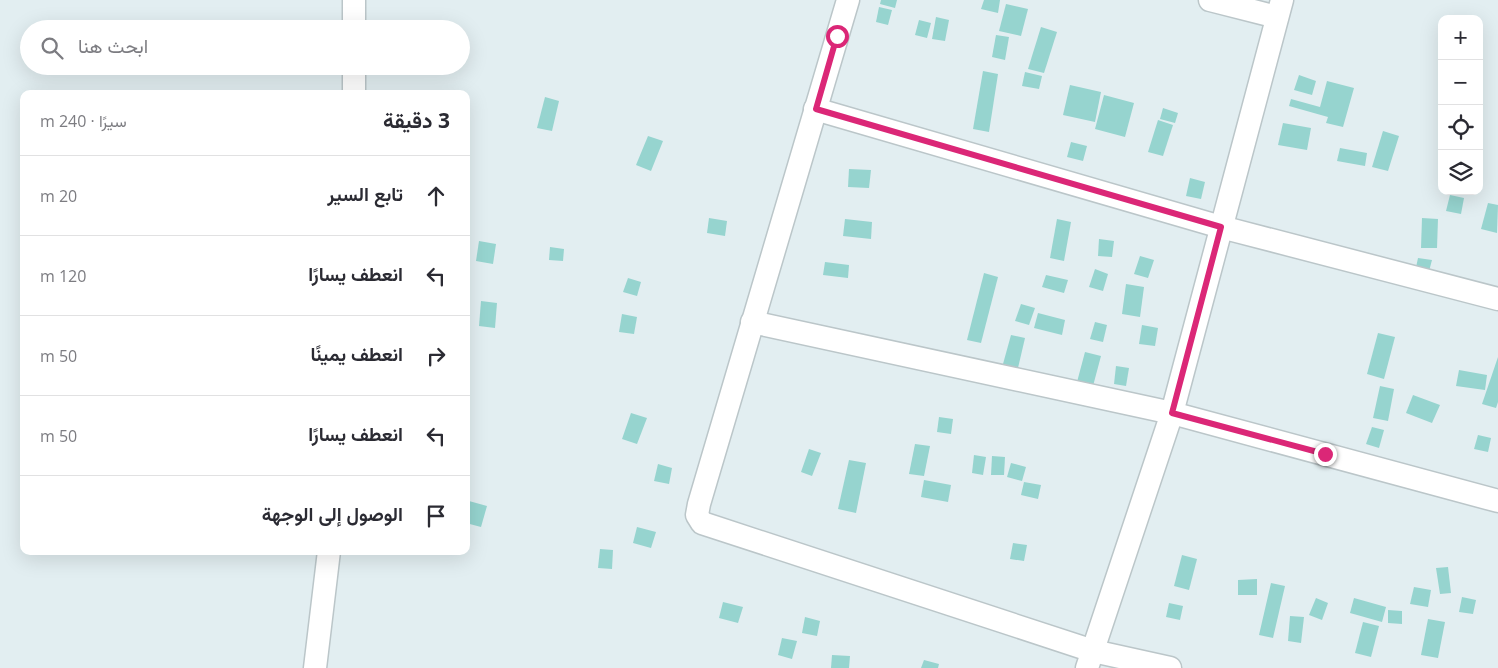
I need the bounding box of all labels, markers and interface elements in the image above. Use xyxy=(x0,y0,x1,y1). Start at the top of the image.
map controls xyxy=(1438,15,1483,195)
button: + xyxy=(1438,15,1483,60)
search box xyxy=(20,20,470,75)
route start xyxy=(826,25,849,48)
text: ابحث هنا xyxy=(78,33,148,59)
icon: search xyxy=(38,34,66,62)
button: − xyxy=(1438,60,1483,105)
button: locate xyxy=(1438,105,1483,150)
text: 3 دقيقة xyxy=(383,106,450,134)
text: سيرًا · 240 m xyxy=(40,110,127,132)
button: layers xyxy=(1438,150,1483,195)
text: تابع السير xyxy=(327,181,403,207)
icon: ahead xyxy=(422,182,450,210)
text: 20 m xyxy=(40,185,77,207)
text: انعطف يسارًا xyxy=(308,261,403,287)
icon: left xyxy=(422,262,450,290)
text: 120 m xyxy=(40,265,86,287)
text: انعطف يمينًا xyxy=(310,341,403,367)
icon: right xyxy=(422,342,450,370)
text: 50 m xyxy=(40,345,77,367)
text: انعطف يسارًا xyxy=(308,421,403,447)
icon: left xyxy=(422,422,450,450)
text: 50 m xyxy=(40,425,77,447)
route end xyxy=(1314,443,1337,466)
text: الوصول إلى الوجهة xyxy=(262,501,403,527)
icon: arrive xyxy=(422,502,450,530)

